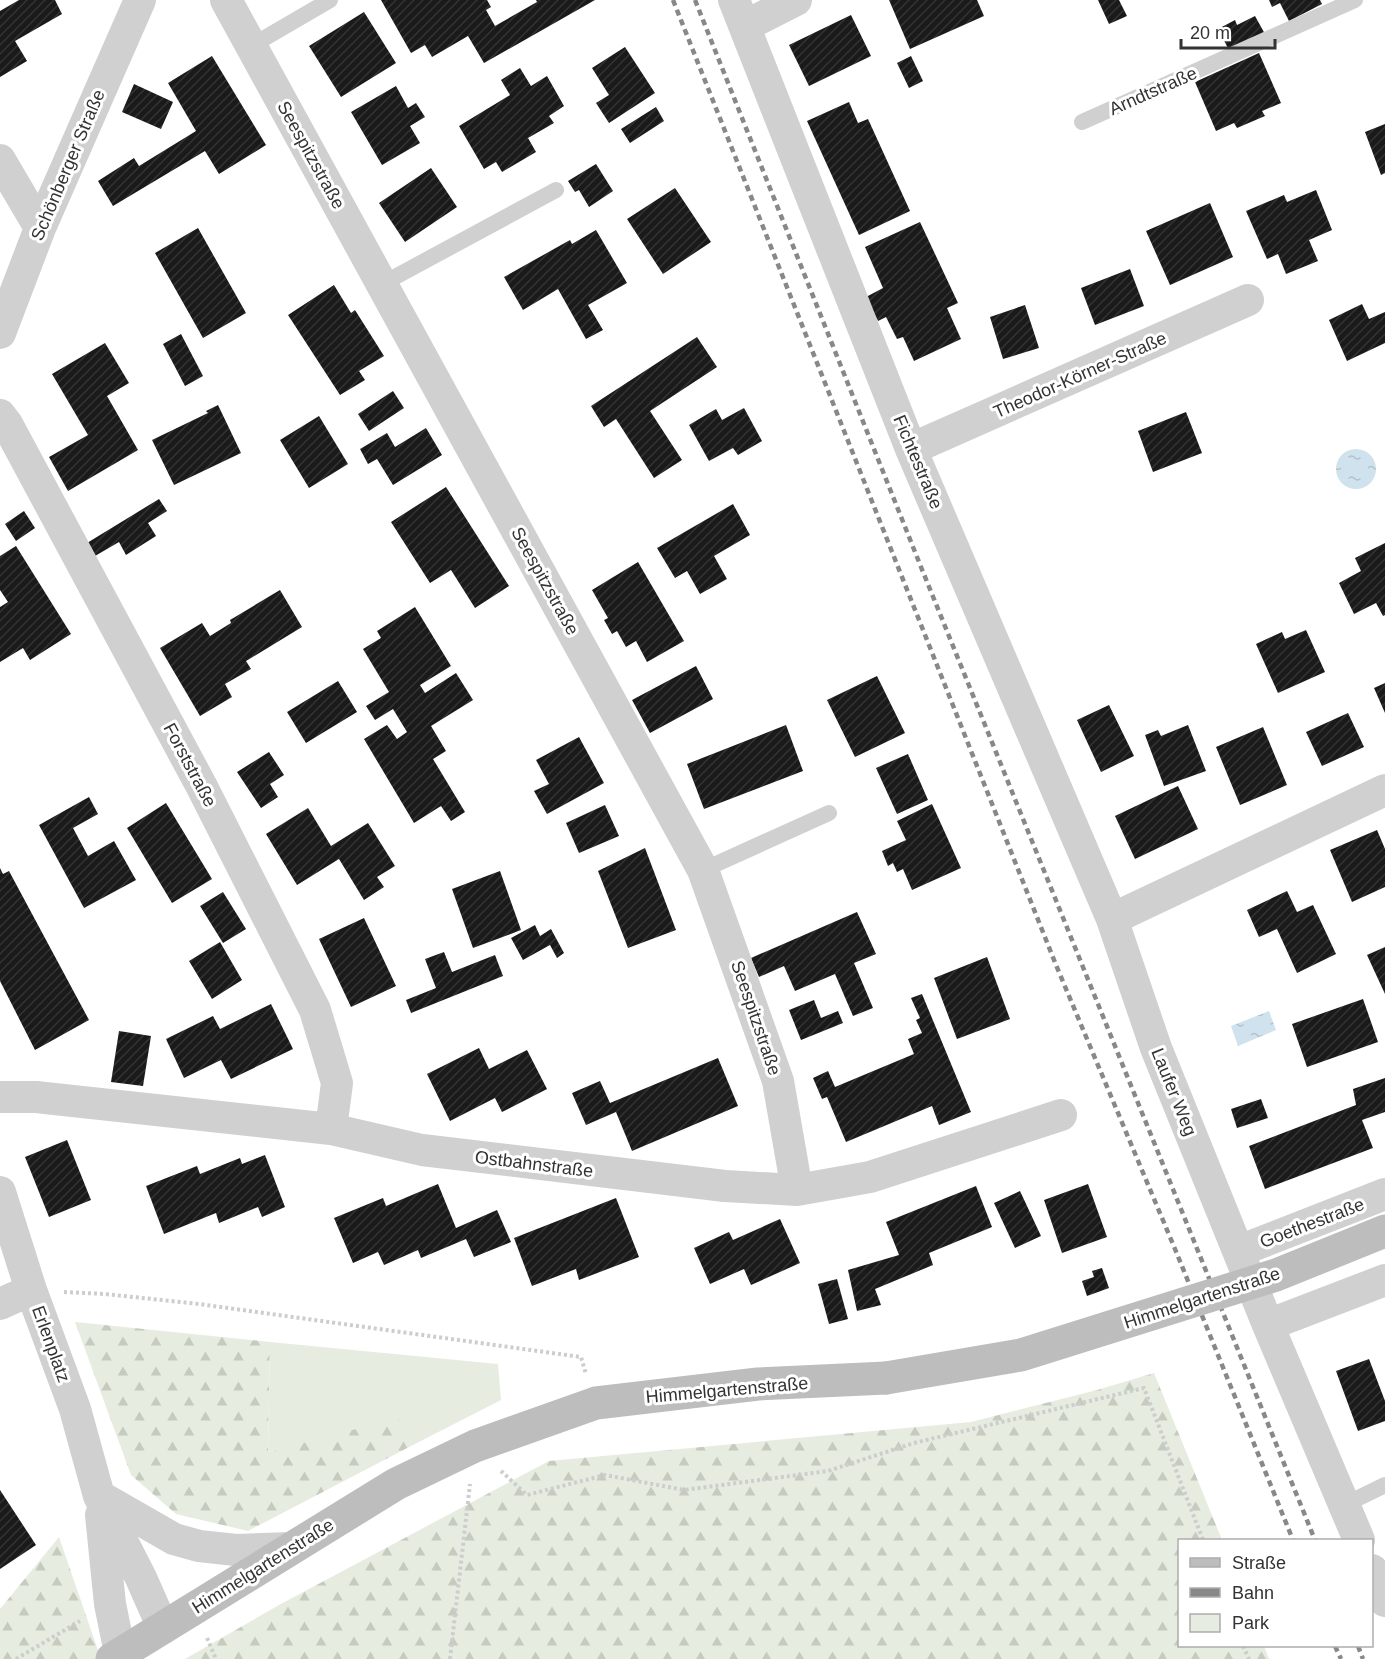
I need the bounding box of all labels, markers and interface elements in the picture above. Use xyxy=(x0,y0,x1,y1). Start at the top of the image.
scale bar xyxy=(1181,12,1276,50)
text: 20 m xyxy=(1190,23,1230,43)
street label: Arndtstraße xyxy=(1106,63,1200,119)
street label: Schönberger Straße xyxy=(27,86,109,244)
street label: Seespitzstraße xyxy=(273,98,349,212)
street label: Theodor-Körner-Straße xyxy=(990,328,1170,422)
street label: Fichtestraße xyxy=(889,412,947,512)
street label: Seespitzstraße xyxy=(507,524,583,638)
street label: Forststraße xyxy=(160,720,220,810)
street label: Seespitzstraße xyxy=(727,958,785,1078)
street label: Laufer Weg xyxy=(1147,1045,1201,1139)
street label: Ostbahnstraße xyxy=(474,1147,594,1181)
street label: Goethestraße xyxy=(1257,1194,1367,1252)
street label: Himmelgartenstraße xyxy=(1121,1263,1283,1333)
street label: Erlenplatz xyxy=(28,1303,74,1385)
street label: Himmelgartenstraße xyxy=(645,1373,809,1407)
street label: Himmelgartenstraße xyxy=(189,1514,337,1618)
legend xyxy=(1178,1539,1373,1647)
text: Straße xyxy=(1232,1553,1286,1573)
text: Bahn xyxy=(1232,1583,1274,1603)
text: Park xyxy=(1232,1613,1270,1633)

